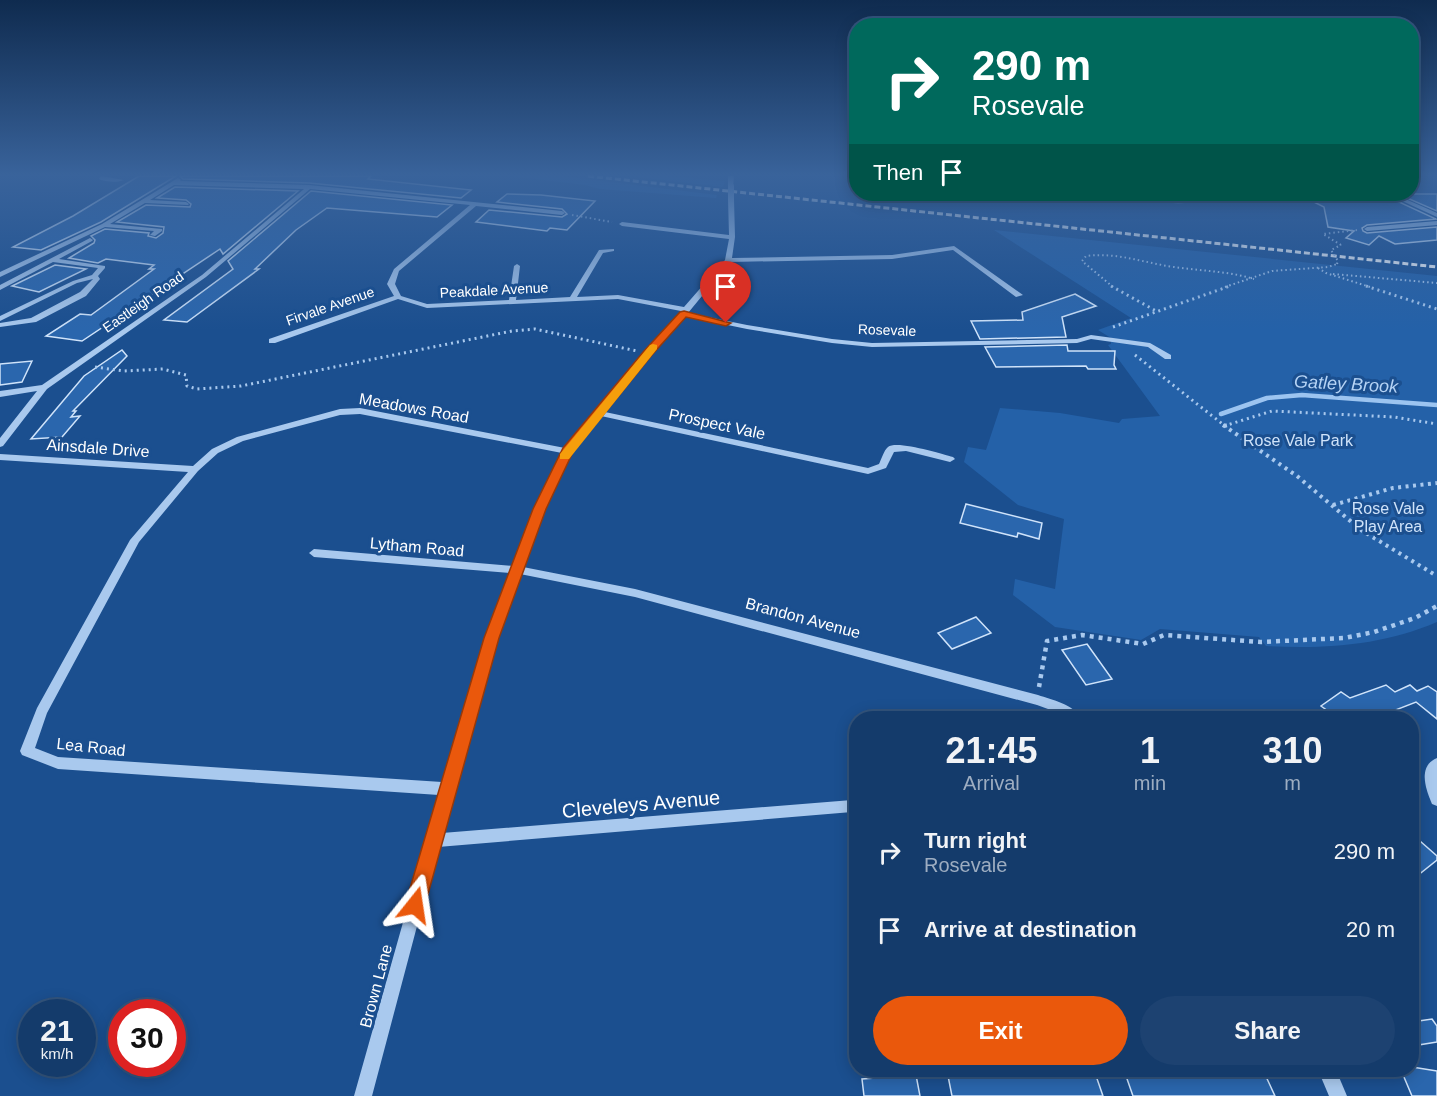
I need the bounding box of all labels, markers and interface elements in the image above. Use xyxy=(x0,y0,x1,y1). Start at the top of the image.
icon: right xyxy=(873,42,951,120)
text: 290 m xyxy=(972,42,1091,89)
text: Rosevale xyxy=(972,91,1085,121)
icon: arrive xyxy=(935,156,968,189)
text: Then xyxy=(873,160,923,185)
pin xyxy=(700,261,751,323)
street label: Eastleigh Road xyxy=(100,268,186,336)
icon: arrive xyxy=(709,270,742,303)
street label: Peakdale Avenue xyxy=(439,279,549,301)
street label: Firvale Avenue xyxy=(284,283,376,329)
street label: Rosevale xyxy=(858,321,917,339)
water label: Gatley Brook xyxy=(1294,371,1399,397)
street label: Meadows Road xyxy=(358,390,470,426)
street label: Prospect Vale xyxy=(667,405,767,443)
park label: Rose Vale Park xyxy=(1243,432,1354,449)
street label: Ainsdale Drive xyxy=(46,436,150,460)
park label: Rose Vale Play Area xyxy=(1352,500,1424,535)
street label: Lytham Road xyxy=(369,534,465,560)
street label: Brandon Avenue xyxy=(744,595,862,642)
text: 21:45 xyxy=(945,730,1037,771)
text: 1 xyxy=(1140,730,1160,771)
text: 310 xyxy=(1262,730,1323,771)
street label: Lea Road xyxy=(56,735,126,759)
text: Arrival xyxy=(963,772,1020,794)
text: min xyxy=(1134,772,1166,794)
text: m xyxy=(1284,772,1301,794)
street label: Cleveleys Avenue xyxy=(561,786,721,822)
text: Turn right xyxy=(924,828,1026,853)
icon: right xyxy=(873,836,906,869)
text: 290 m xyxy=(1334,839,1395,864)
text: Rosevale xyxy=(924,854,1007,876)
position arrow xyxy=(383,873,447,937)
icon: arrive xyxy=(873,914,906,947)
text: Arrive at destination xyxy=(924,917,1137,942)
text: 20 m xyxy=(1346,917,1395,942)
street label: Brown Lane xyxy=(357,942,395,1029)
button: Exit xyxy=(873,996,1128,1065)
button: Share xyxy=(1140,996,1395,1065)
speed limit sign: 30 xyxy=(108,999,186,1077)
text: 21 xyxy=(40,1014,74,1047)
text: km/h xyxy=(41,1045,73,1062)

